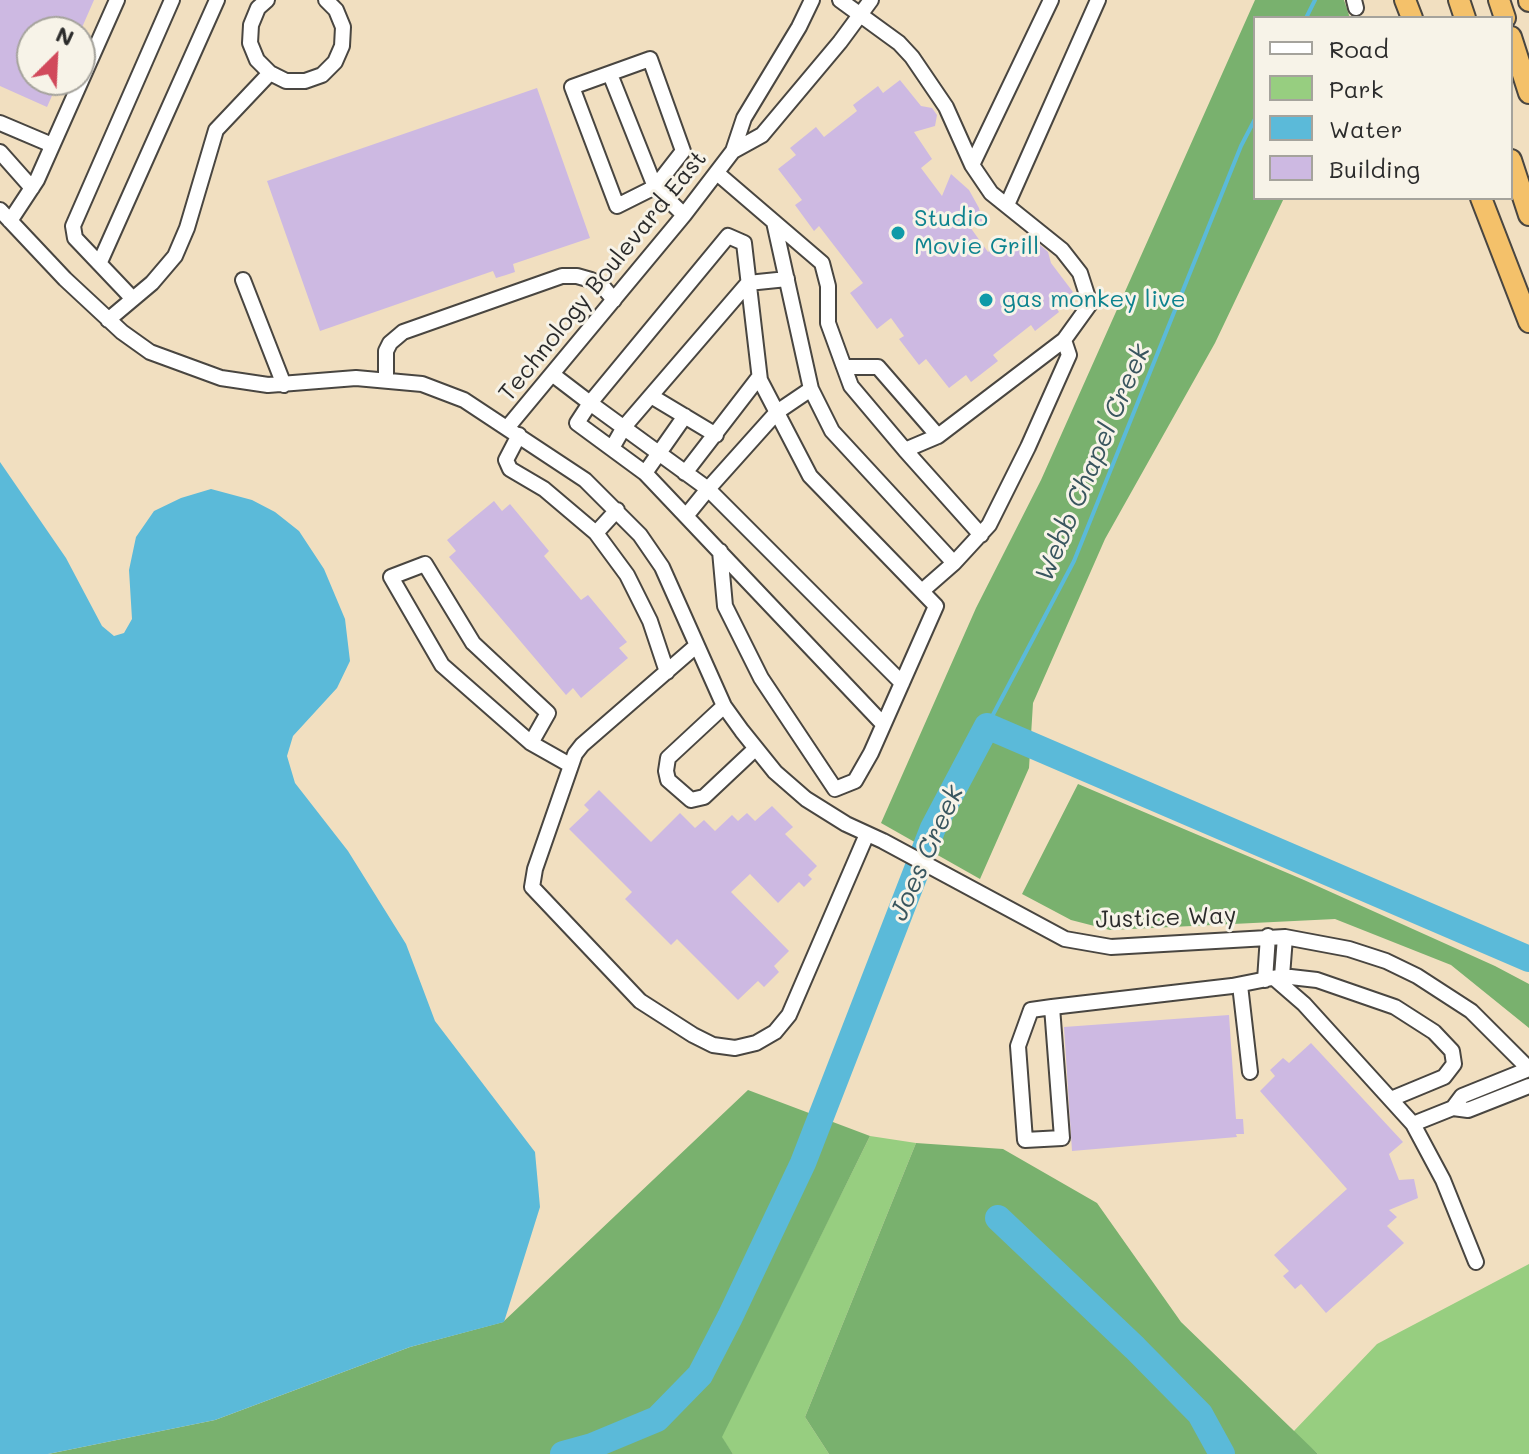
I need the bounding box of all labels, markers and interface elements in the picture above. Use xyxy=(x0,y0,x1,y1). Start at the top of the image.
north arrow xyxy=(16,16,96,96)
legend xyxy=(1253,16,1513,200)
text: N xyxy=(52,19,79,52)
text: Road xyxy=(1329,33,1389,64)
text: Park xyxy=(1329,73,1383,104)
text: Water xyxy=(1329,113,1403,144)
street label: Technology Boulevard East xyxy=(493,145,713,407)
text: Building xyxy=(1329,153,1420,184)
place label: Studio Movie Grill xyxy=(914,205,1039,261)
marker: Studio Movie Grill xyxy=(889,224,907,242)
place label: gas monkey live xyxy=(1002,286,1186,314)
marker: gas monkey live xyxy=(977,291,995,309)
water label: Webb Chapel Creek xyxy=(1029,340,1157,586)
water label: Joes Creek xyxy=(883,781,971,925)
street label: Justice Way xyxy=(1095,901,1237,935)

